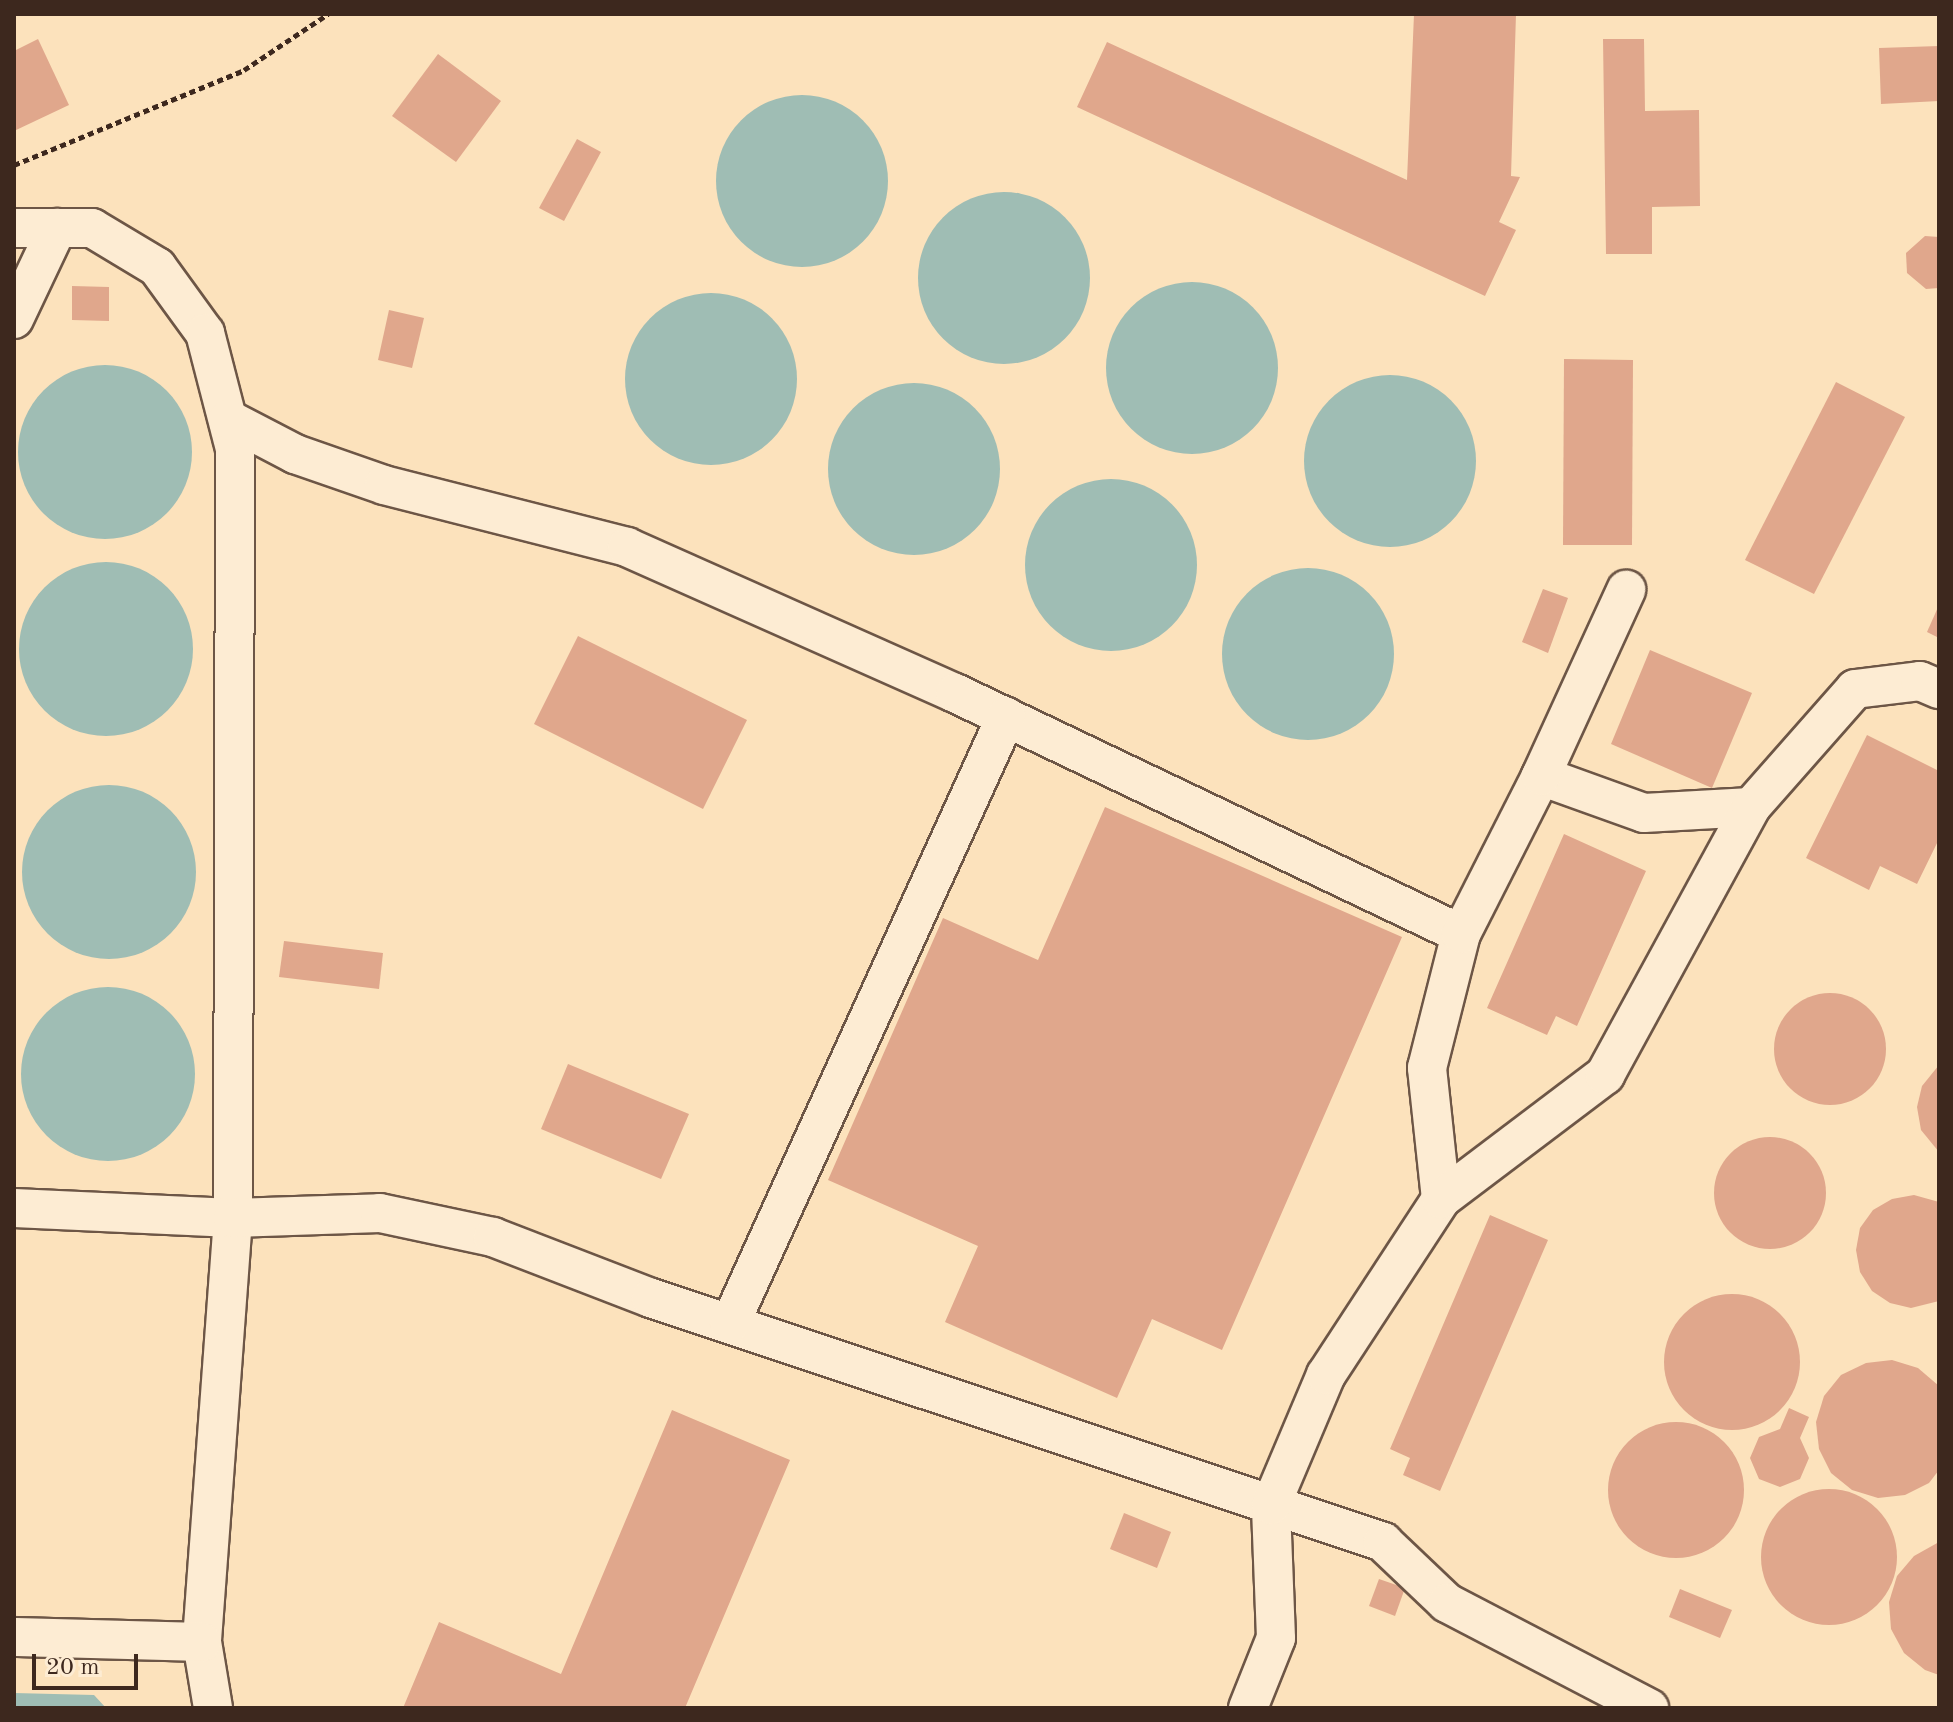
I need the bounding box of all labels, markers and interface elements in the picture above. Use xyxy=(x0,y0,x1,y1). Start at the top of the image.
scale bar xyxy=(36,1638,142,1688)
text: 20 m xyxy=(46,1656,100,1680)

